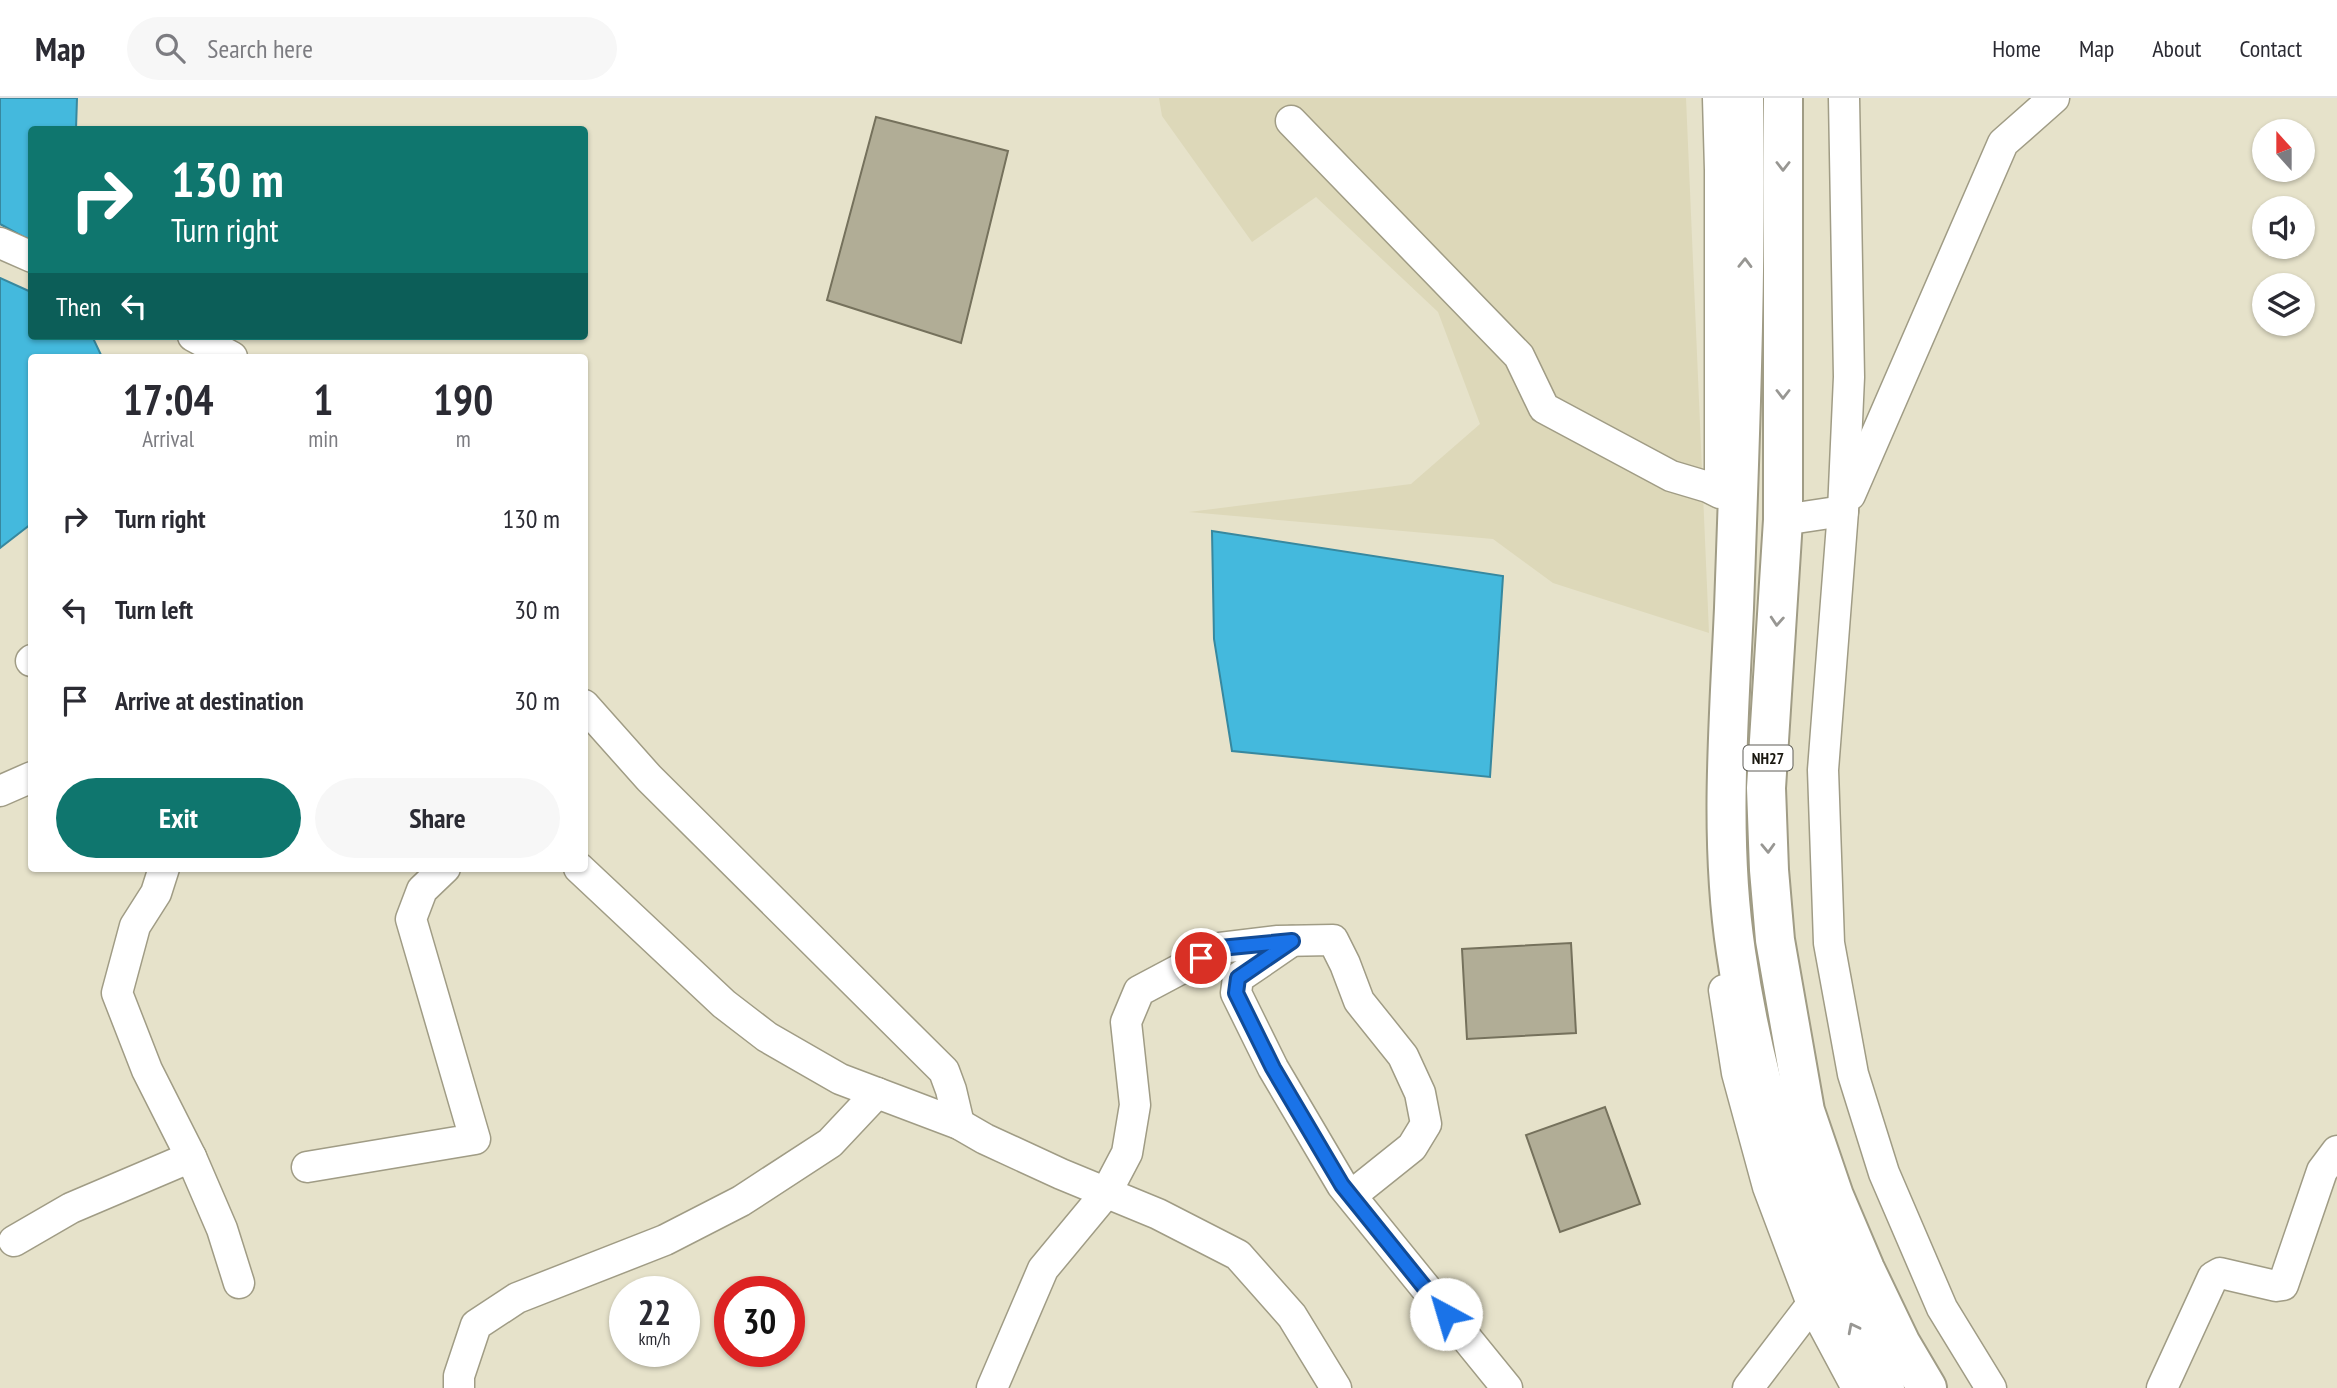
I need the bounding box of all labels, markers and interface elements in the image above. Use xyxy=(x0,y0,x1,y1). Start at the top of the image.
search box xyxy=(127,17,617,80)
text: Map xyxy=(35,27,85,70)
icon: search xyxy=(151,29,189,67)
text: Search here xyxy=(207,32,313,65)
text: Home xyxy=(1992,33,2041,64)
text: Map xyxy=(2079,33,2114,64)
text: About xyxy=(2152,33,2201,64)
text: Contact xyxy=(2239,33,2302,64)
north arrow xyxy=(2252,119,2315,182)
map controls xyxy=(2252,119,2315,336)
text: 130 m xyxy=(171,147,284,211)
icon: right xyxy=(56,154,147,245)
one-way arrow xyxy=(1775,161,1791,172)
button: sound xyxy=(2252,196,2315,259)
text: Turn right xyxy=(171,209,279,251)
one-way arrow xyxy=(1737,257,1753,268)
button: layers xyxy=(2252,273,2315,336)
icon: left xyxy=(115,287,153,325)
text: Then xyxy=(56,290,101,323)
text: 17:04 xyxy=(123,372,214,427)
text: 1 xyxy=(313,372,333,427)
text: 190 xyxy=(433,372,493,427)
one-way arrow xyxy=(1775,389,1791,399)
text: Arrival xyxy=(142,424,194,453)
text: min xyxy=(308,424,338,453)
text: m xyxy=(456,424,471,453)
icon: right xyxy=(56,500,94,538)
text: Turn right xyxy=(115,502,206,535)
text: 130 m xyxy=(502,502,560,535)
icon: left xyxy=(56,591,94,629)
text: Turn left xyxy=(115,593,193,626)
text: 30 m xyxy=(514,593,560,626)
one-way arrow xyxy=(1769,616,1784,627)
icon: arrive xyxy=(56,682,94,720)
text: Arrive at destination xyxy=(115,684,304,717)
text: 30 m xyxy=(514,684,560,717)
road number: NH27 xyxy=(1744,746,1792,771)
button: Exit xyxy=(56,778,301,858)
button: Share xyxy=(315,778,560,858)
one-way arrow xyxy=(1760,843,1775,854)
pin xyxy=(1171,928,1231,988)
icon: arrive xyxy=(1182,939,1220,977)
speed limit sign: 30 xyxy=(714,1276,805,1367)
position arrow xyxy=(1409,1277,1483,1351)
text: 22 xyxy=(638,1289,671,1335)
one-way arrow xyxy=(1848,1323,1862,1335)
text: km/h xyxy=(639,1327,670,1350)

